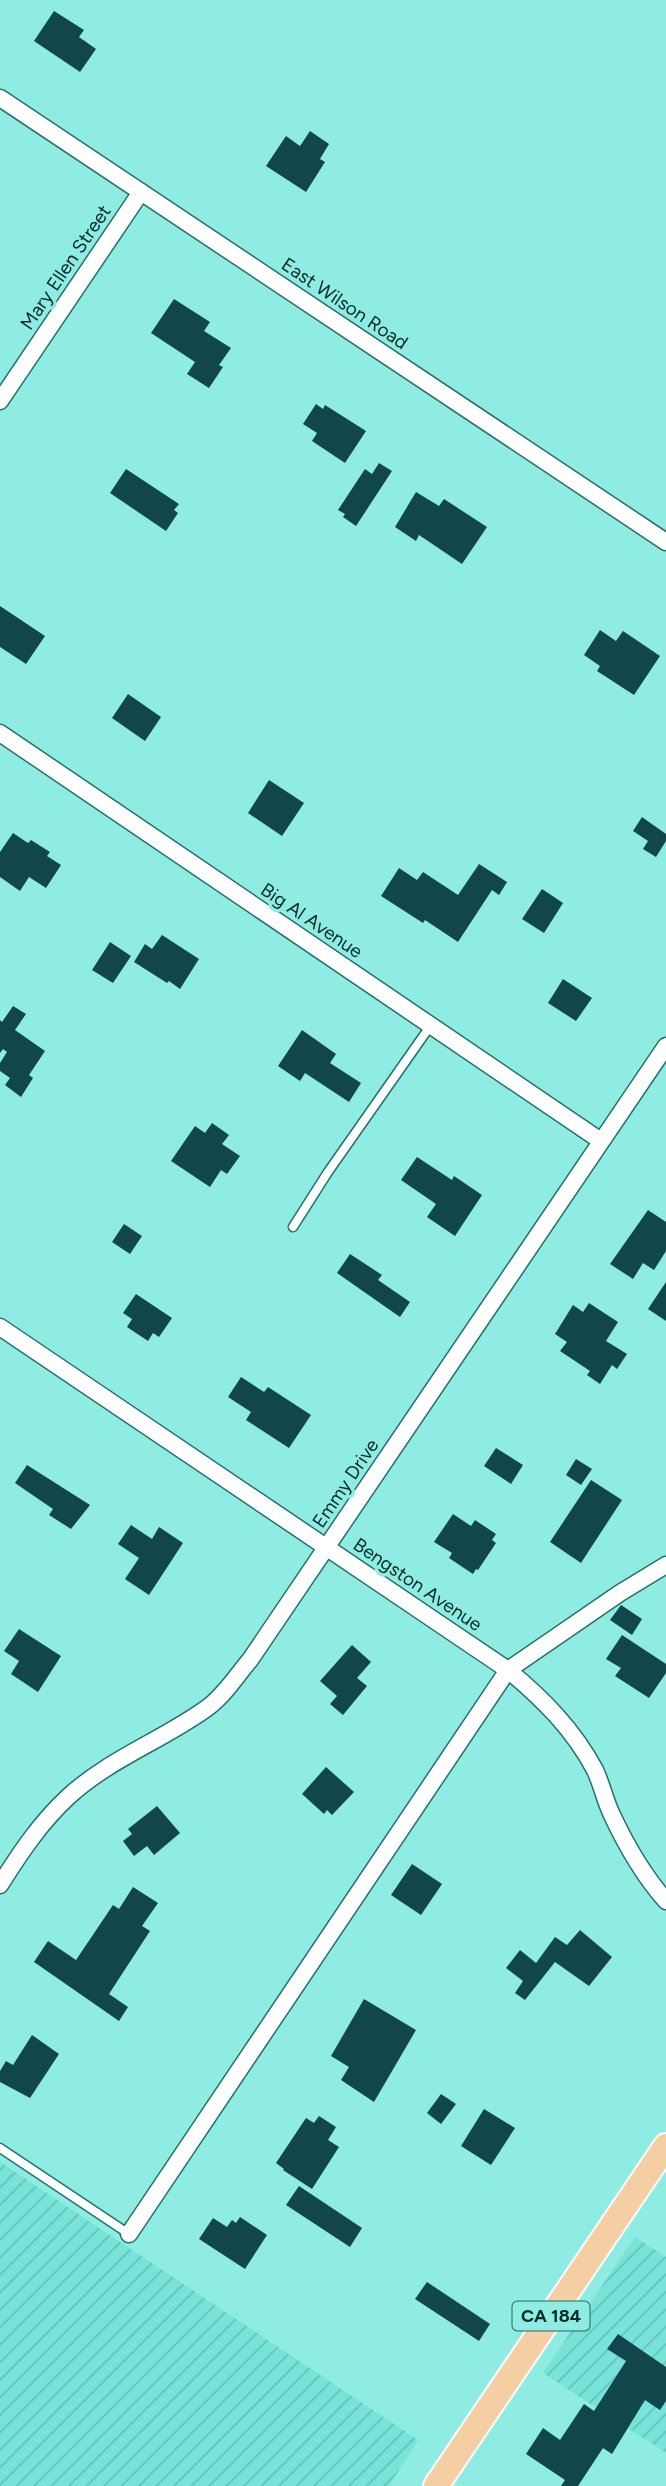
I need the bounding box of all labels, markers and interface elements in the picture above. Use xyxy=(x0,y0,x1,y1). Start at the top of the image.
street label: Mary Ellen Street xyxy=(15,201,116,334)
street label: East Wilson Road xyxy=(277,253,412,354)
street label: Big Al Avenue xyxy=(256,878,367,963)
street label: Emmy Drive xyxy=(307,1435,383,1532)
street label: Bengston Avenue xyxy=(349,1533,486,1636)
road number: CA 184 xyxy=(512,2302,590,2330)

